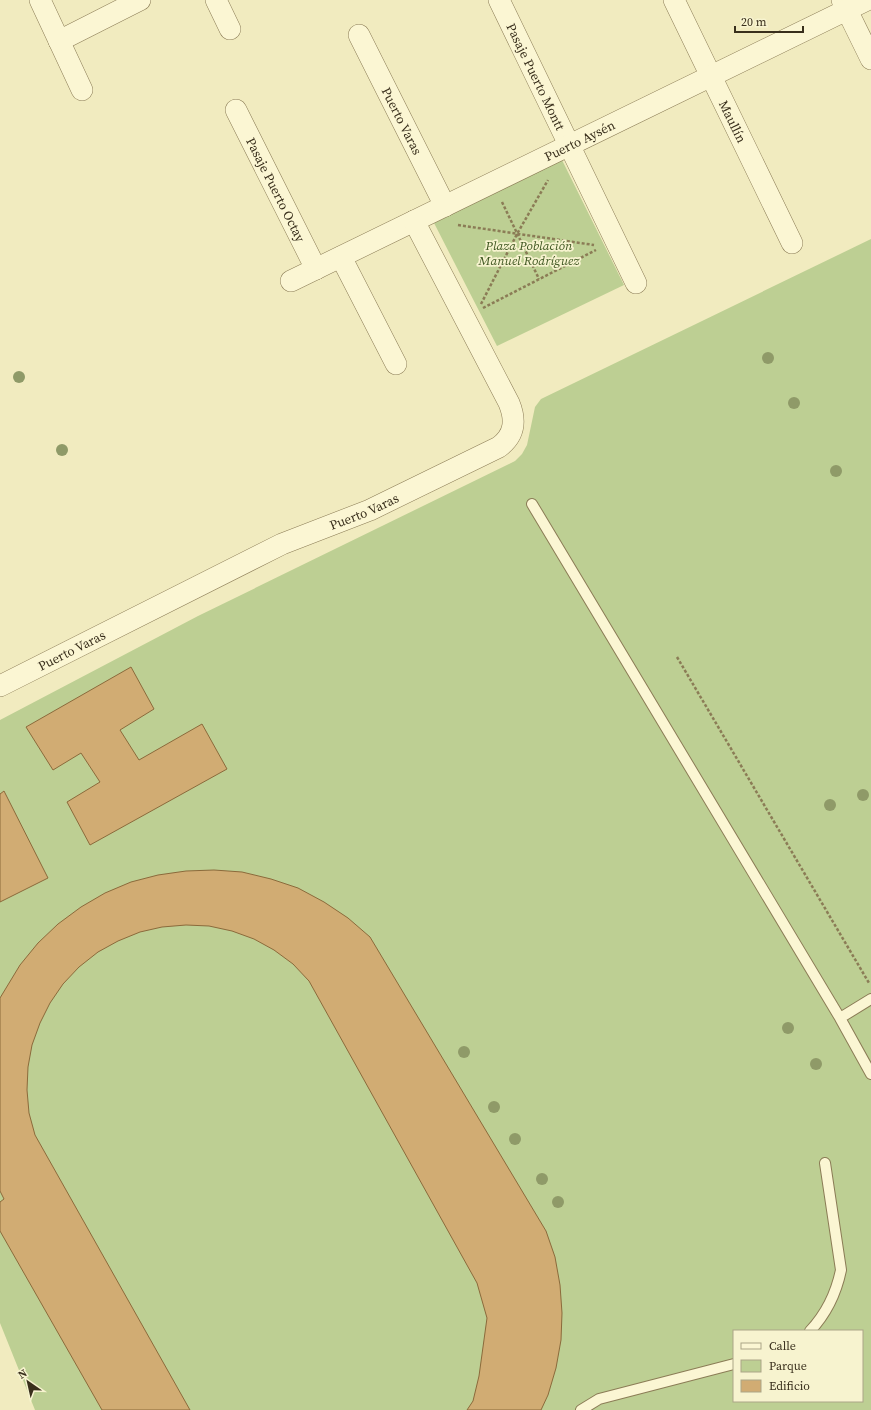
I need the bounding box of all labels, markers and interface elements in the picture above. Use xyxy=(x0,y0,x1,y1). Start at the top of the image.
scale bar xyxy=(735,8,803,34)
text: 20 m xyxy=(741,14,767,30)
street label: Pasaje Puerto Montt xyxy=(503,20,569,133)
street label: Puerto Varas xyxy=(378,84,426,158)
street label: Maullín xyxy=(715,97,751,146)
street label: Puerto Aysén xyxy=(541,116,618,165)
street label: Pasaje Puerto Octay xyxy=(243,134,310,245)
park label: Plaza Población Manuel Rodríguez xyxy=(478,237,580,269)
street label: Puerto Varas xyxy=(327,489,402,533)
street label: Puerto Varas xyxy=(35,626,108,674)
legend xyxy=(733,1330,863,1402)
text: Calle xyxy=(769,1338,796,1354)
text: Parque xyxy=(769,1358,807,1374)
north arrow xyxy=(8,1362,48,1402)
text: N xyxy=(15,1366,30,1383)
text: Edificio xyxy=(769,1378,810,1394)

